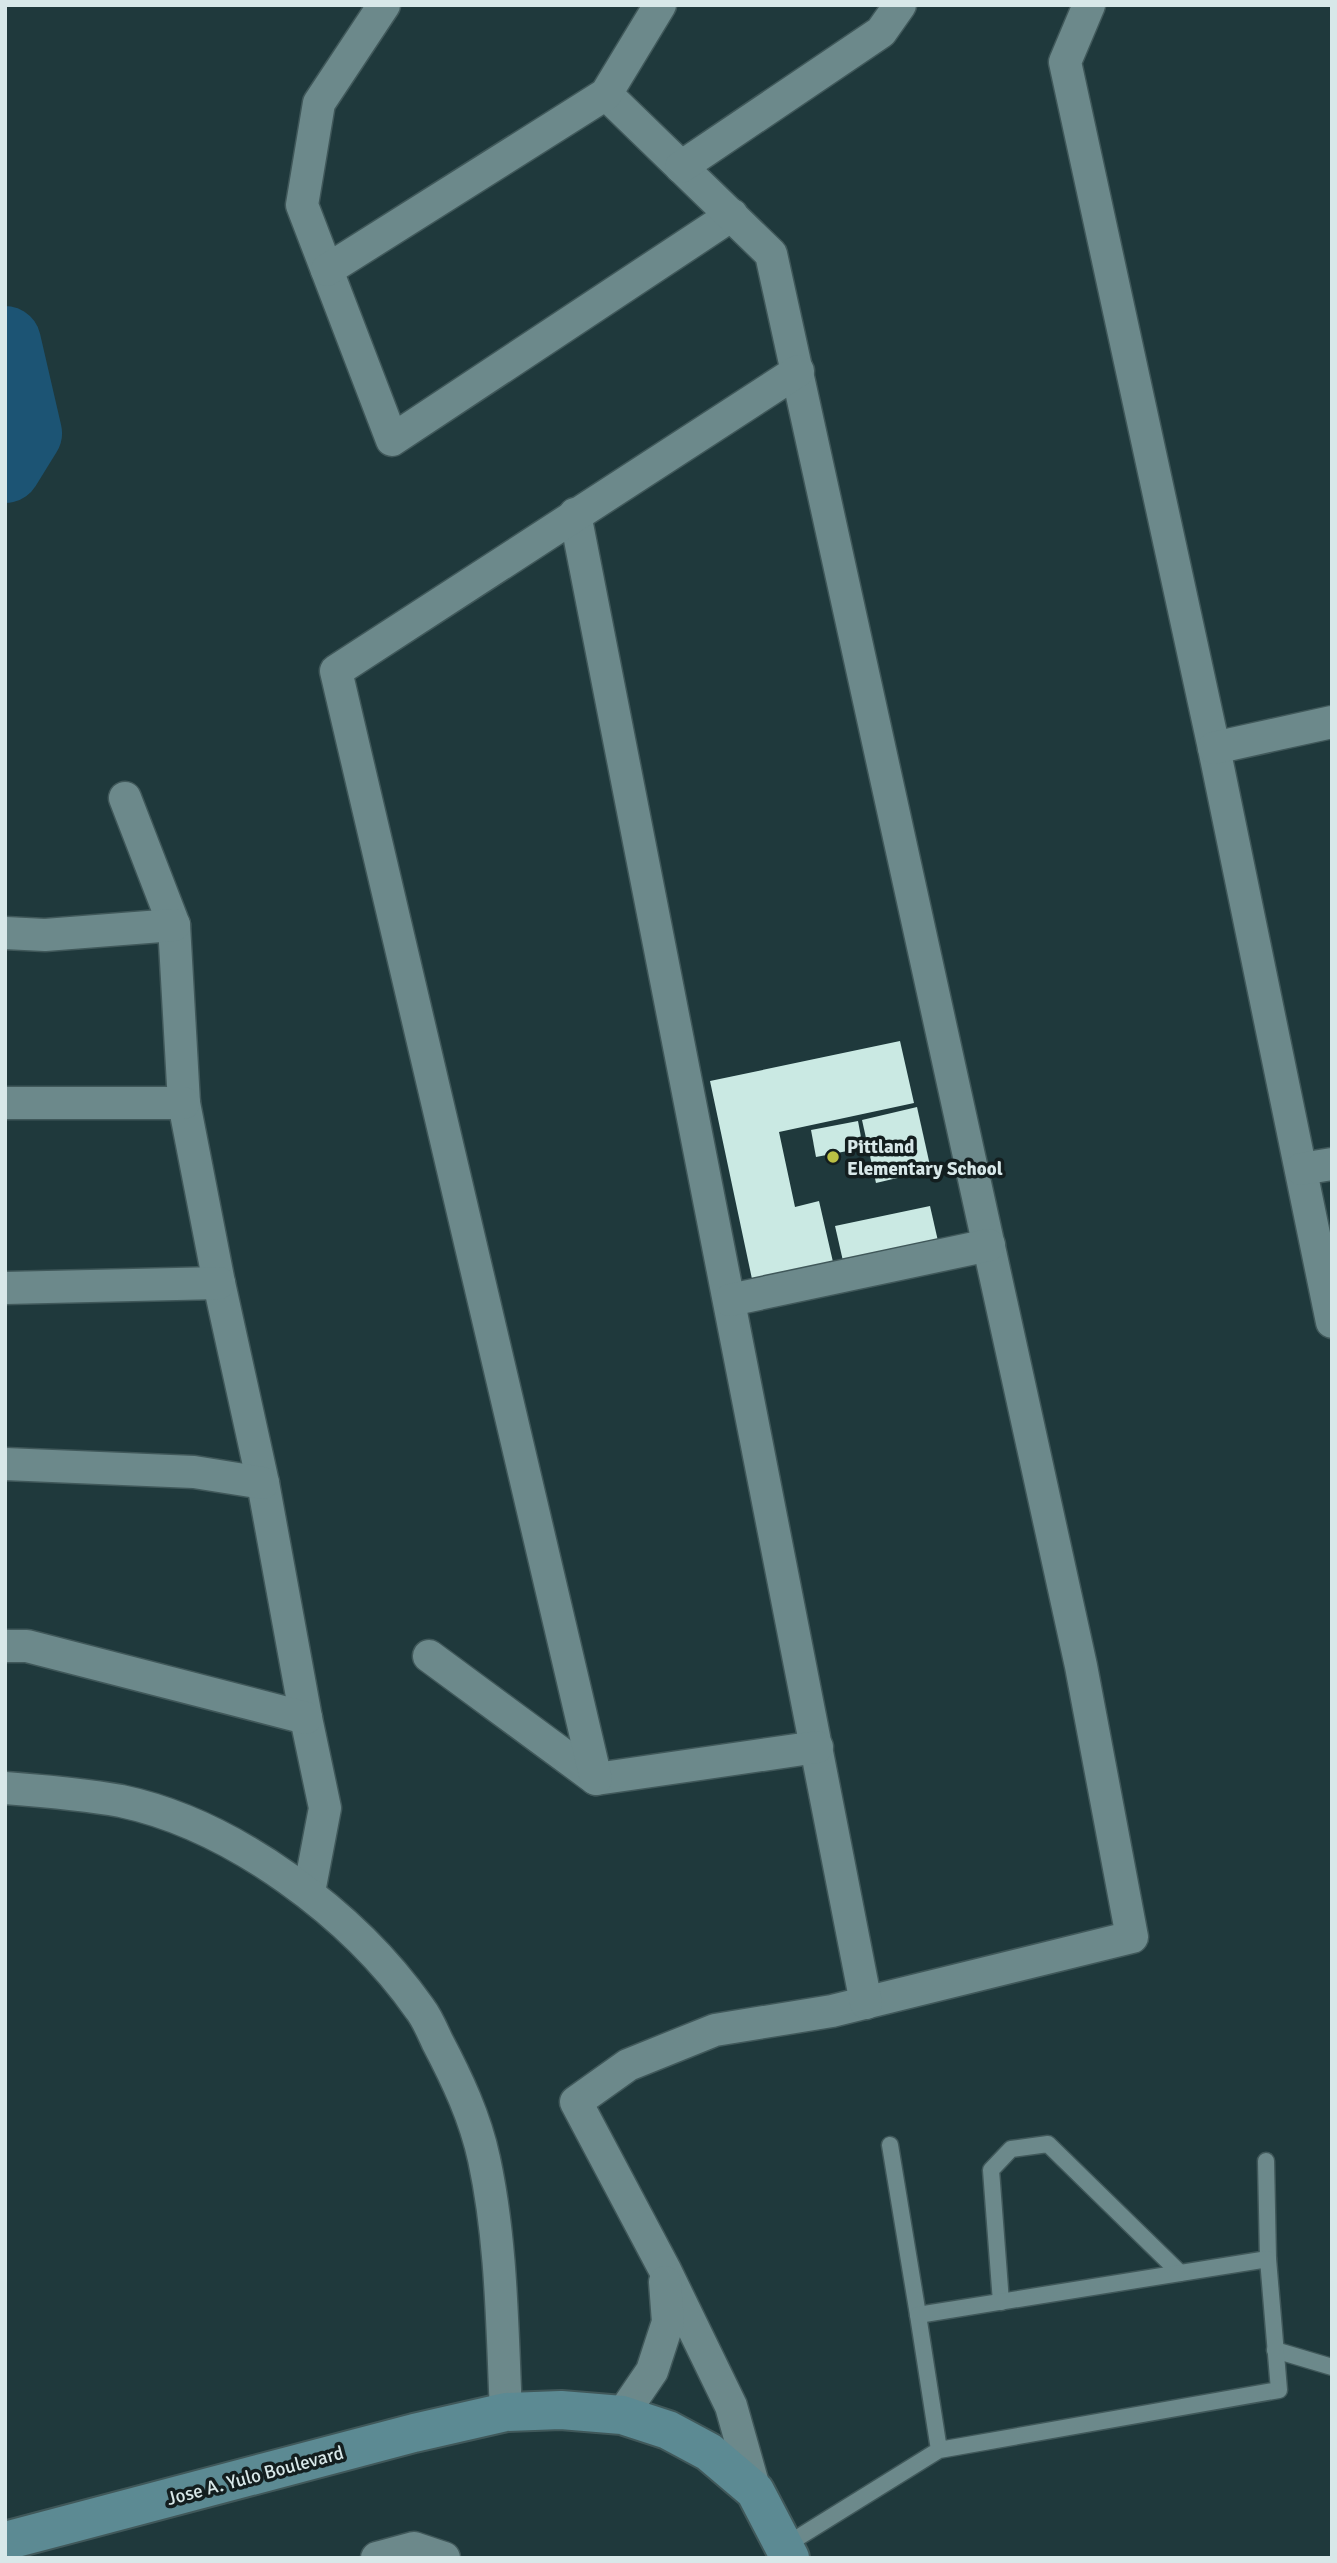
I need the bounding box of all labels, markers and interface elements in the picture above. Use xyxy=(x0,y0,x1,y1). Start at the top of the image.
place label: Pittland Elementary School xyxy=(847,1135,1003,1181)
marker: Pittland Elementary School xyxy=(825,1149,841,1165)
street label: Jose A. Yulo Boulevard xyxy=(164,2441,346,2511)

